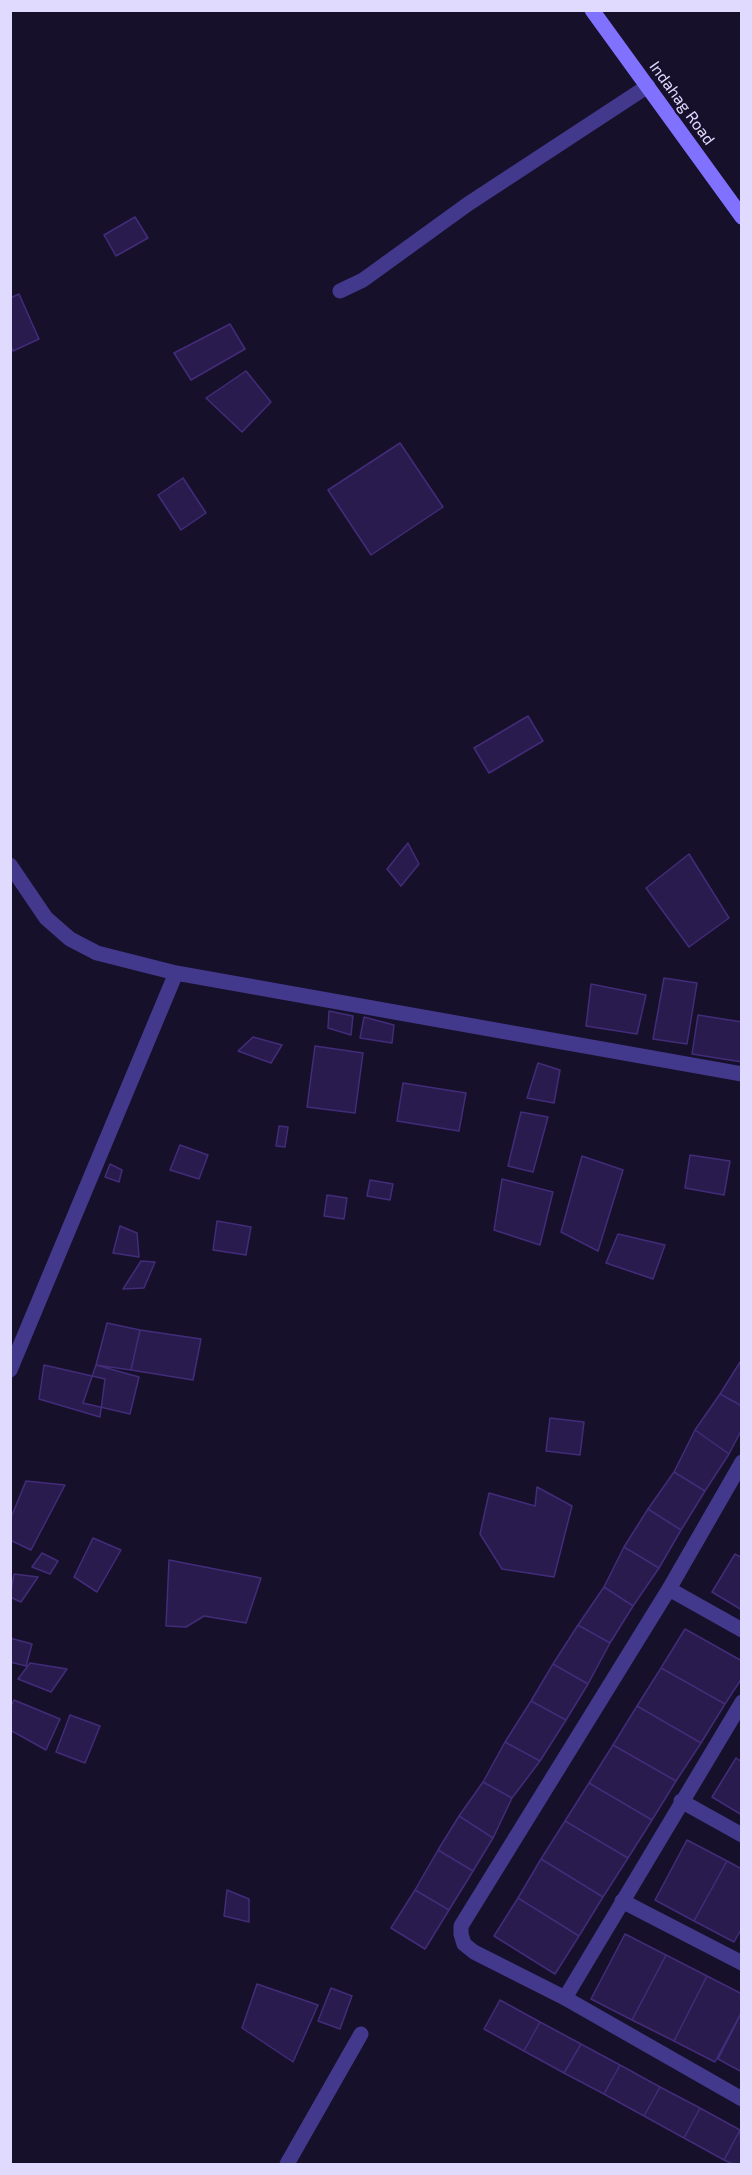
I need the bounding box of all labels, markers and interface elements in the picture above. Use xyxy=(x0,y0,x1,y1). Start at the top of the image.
street label: Indahag Road xyxy=(645,57,719,149)

